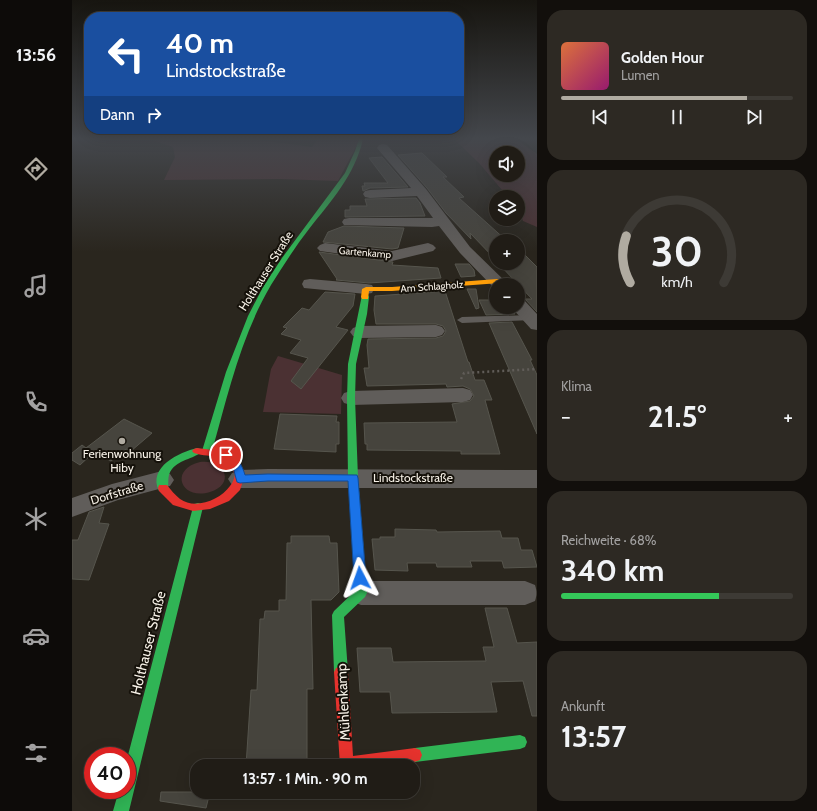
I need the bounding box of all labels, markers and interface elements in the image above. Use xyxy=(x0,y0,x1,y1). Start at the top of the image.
text: 40 m xyxy=(166,26,234,60)
icon: left xyxy=(100,28,152,80)
text: 13:56 xyxy=(16,44,56,66)
text: Golden Hour xyxy=(621,49,704,67)
text: Lindstockstraße xyxy=(166,60,286,82)
text: Lumen xyxy=(621,67,660,83)
icon: right xyxy=(143,104,165,126)
text: Dann xyxy=(100,106,135,124)
icon: previous xyxy=(589,106,611,128)
icon: pause xyxy=(666,106,688,128)
icon: next xyxy=(743,106,765,128)
map controls xyxy=(489,146,525,314)
button: sound xyxy=(489,146,525,182)
icon: directions xyxy=(22,155,50,183)
button: layers xyxy=(489,190,525,226)
text: 30 xyxy=(651,226,703,276)
street label: Holthauser Straße xyxy=(235,228,296,313)
button: + xyxy=(489,234,525,270)
street label: Gartenkamp xyxy=(338,244,392,261)
icon: music xyxy=(22,272,50,300)
text: km/h xyxy=(661,273,693,291)
street label: Am Schlagholz xyxy=(400,278,464,295)
button: − xyxy=(489,278,525,314)
text: Klima xyxy=(561,378,592,394)
icon: phone xyxy=(22,388,50,416)
text: 21.5° xyxy=(648,398,706,435)
text: − xyxy=(561,403,571,430)
text: + xyxy=(783,403,793,430)
marker: Ferienwohnung Hiby xyxy=(117,436,127,446)
pin xyxy=(209,438,243,472)
icon: arrive xyxy=(215,444,237,466)
place label: Ferienwohnung Hiby xyxy=(83,446,162,475)
street label: Lindstockstraße xyxy=(373,470,453,485)
street label: Dorfstraße xyxy=(89,477,145,508)
icon: climate xyxy=(22,505,50,533)
text: Reichweite · 68% xyxy=(561,532,657,548)
text: 340 km xyxy=(561,552,664,589)
position arrow xyxy=(339,557,381,599)
street label: Holthauser Straße xyxy=(126,589,170,697)
icon: car xyxy=(22,622,50,650)
street label: Mühlenkamp xyxy=(332,663,354,741)
text: Ankunft xyxy=(561,698,605,714)
text: 13:57 xyxy=(561,718,626,755)
icon: filters xyxy=(22,739,50,767)
speed limit sign: 40 xyxy=(84,747,136,799)
text: 13:57 · 1 Min. · 90 m xyxy=(242,770,368,788)

